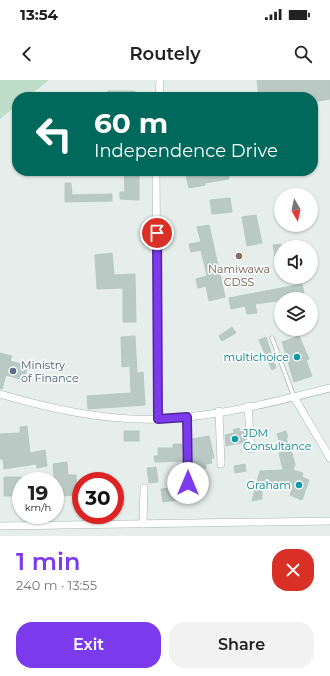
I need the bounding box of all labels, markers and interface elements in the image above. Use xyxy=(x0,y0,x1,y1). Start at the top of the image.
text: 13:54 xyxy=(20,5,58,24)
icon: back xyxy=(16,43,38,65)
text: Routely xyxy=(129,43,201,65)
icon: search xyxy=(292,43,314,65)
text: 60 m xyxy=(94,106,168,140)
icon: left xyxy=(28,108,80,160)
text: Independence Drive xyxy=(94,140,278,162)
north arrow xyxy=(274,188,318,232)
map controls xyxy=(274,188,318,336)
pin xyxy=(140,216,174,250)
icon: arrive xyxy=(146,222,168,244)
button: sound xyxy=(274,240,318,284)
marker: Namiwawa CDSS xyxy=(234,251,244,261)
place label: Namiwawa CDSS xyxy=(208,262,270,289)
button: layers xyxy=(274,292,318,336)
place label: multichoice xyxy=(224,350,289,364)
marker: multichoice xyxy=(292,352,302,362)
place label: Ministry of Finance xyxy=(21,358,79,385)
marker: Ministry of Finance xyxy=(8,366,18,376)
place label: JDM Consultance xyxy=(242,426,312,453)
marker: JDM Consultance xyxy=(230,434,240,444)
position arrow xyxy=(167,462,209,504)
speed limit sign: 30 xyxy=(72,472,124,524)
place label: Graham xyxy=(246,478,291,492)
marker: Graham xyxy=(294,480,304,490)
text: 19 xyxy=(28,481,48,505)
text: km/h xyxy=(25,501,51,514)
text: 1 min xyxy=(16,547,80,576)
button: close xyxy=(272,549,314,591)
text: 240 m · 13:55 xyxy=(16,577,97,593)
button: Exit xyxy=(16,622,161,668)
button: Share xyxy=(169,622,314,668)

